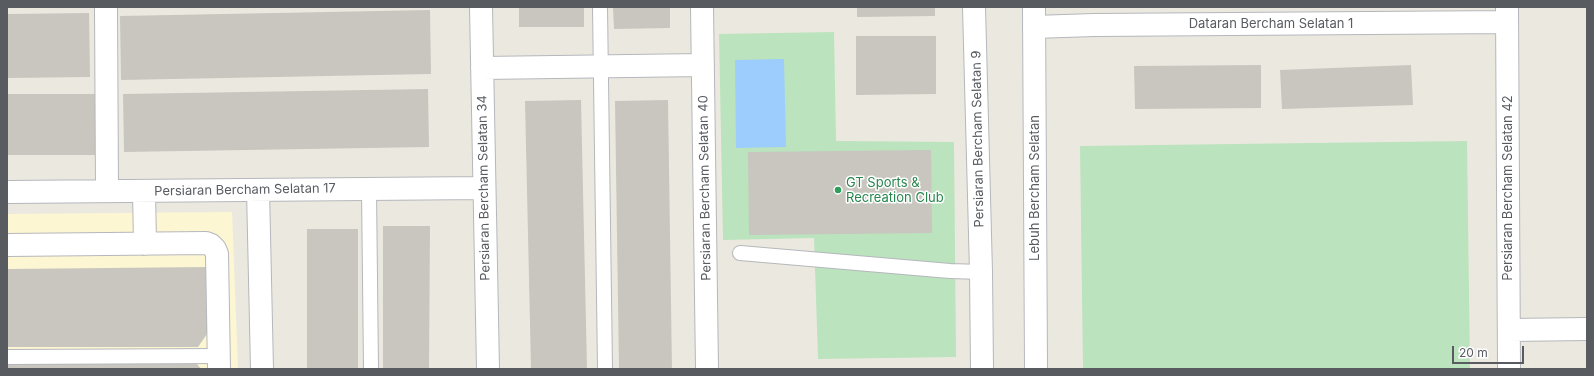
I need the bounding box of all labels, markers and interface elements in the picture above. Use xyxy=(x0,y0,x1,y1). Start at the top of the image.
street label: Dataran Bercham Selatan 1 xyxy=(1189,16,1353,32)
street label: Persiaran Bercham Selatan 9 xyxy=(969,50,987,228)
street label: Persiaran Bercham Selatan 34 xyxy=(475,95,493,281)
street label: Persiaran Bercham Selatan 40 xyxy=(696,95,714,281)
street label: Persiaran Bercham Selatan 42 xyxy=(1500,95,1516,281)
street label: Lebuh Bercham Selatan xyxy=(1027,115,1043,261)
place label: GT Sports & Recreation Club xyxy=(846,175,944,206)
street label: Persiaran Bercham Selatan 17 xyxy=(154,181,336,199)
marker: GT Sports & Recreation Club xyxy=(833,185,843,195)
scale bar xyxy=(1454,338,1526,364)
text: 20 m xyxy=(1459,345,1488,360)

